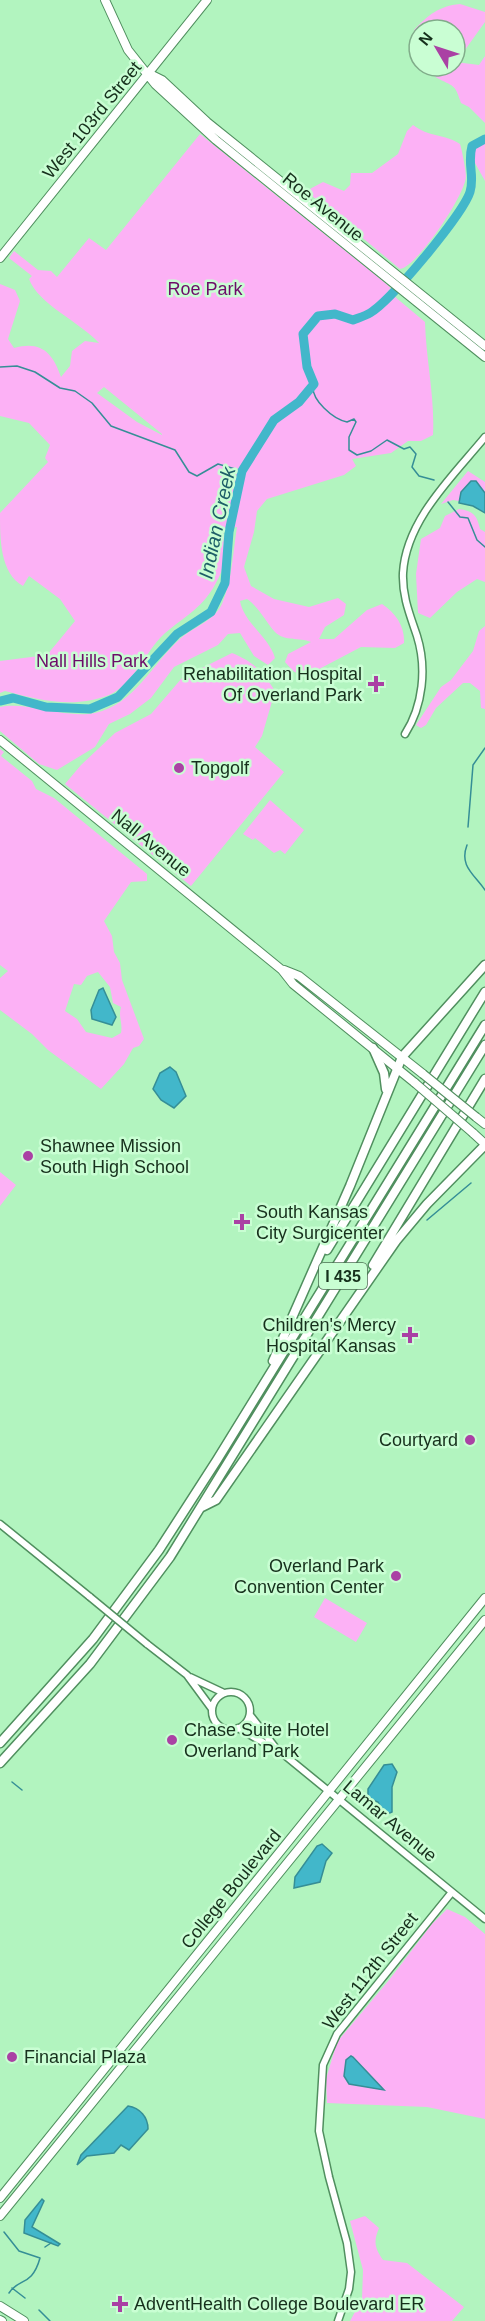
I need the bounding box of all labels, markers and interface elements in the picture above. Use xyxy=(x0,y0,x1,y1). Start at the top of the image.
north arrow xyxy=(407,18,467,78)
text: N xyxy=(415,29,436,49)
street label: West 103rd Street xyxy=(39,57,145,183)
street label: Roe Avenue xyxy=(279,168,367,246)
park label: Roe Park xyxy=(167,279,244,299)
water label: Indian Creek xyxy=(194,464,240,581)
park label: Nall Hills Park xyxy=(36,651,149,671)
place label: Rehabilitation Hospital Of Overland Park xyxy=(183,664,363,705)
marker: Rehabilitation Hospital Of Overland Park xyxy=(367,675,385,693)
place label: Topgolf xyxy=(191,758,250,778)
marker: Topgolf xyxy=(172,761,186,775)
street label: Nall Avenue xyxy=(108,805,194,881)
place label: Shawnee Mission South High School xyxy=(40,1136,189,1177)
marker: Shawnee Mission South High School xyxy=(21,1149,35,1163)
place label: South Kansas City Surgicenter xyxy=(256,1202,384,1243)
marker: South Kansas City Surgicenter xyxy=(233,1213,251,1231)
road number: I 435 xyxy=(319,1263,367,1289)
place label: Children's Mercy Hospital Kansas xyxy=(263,1315,396,1356)
marker: Children's Mercy Hospital Kansas xyxy=(401,1326,419,1344)
place label: Courtyard xyxy=(379,1430,458,1450)
marker: Courtyard xyxy=(463,1433,477,1447)
place label: Overland Park Convention Center xyxy=(234,1556,385,1597)
marker: Overland Park Convention Center xyxy=(389,1569,403,1583)
place label: Chase Suite Hotel Overland Park xyxy=(184,1720,329,1761)
marker: Chase Suite Hotel Overland Park xyxy=(165,1733,179,1747)
street label: Lamar Avenue xyxy=(339,1776,441,1866)
street label: College Boulevard xyxy=(177,1826,285,1952)
street label: West 112th Street xyxy=(318,1909,422,2033)
place label: Financial Plaza xyxy=(24,2047,147,2067)
marker: Financial Plaza xyxy=(5,2050,19,2064)
place label: AdventHealth College Boulevard ER xyxy=(134,2294,424,2314)
marker: AdventHealth College Boulevard ER xyxy=(111,2295,129,2313)

